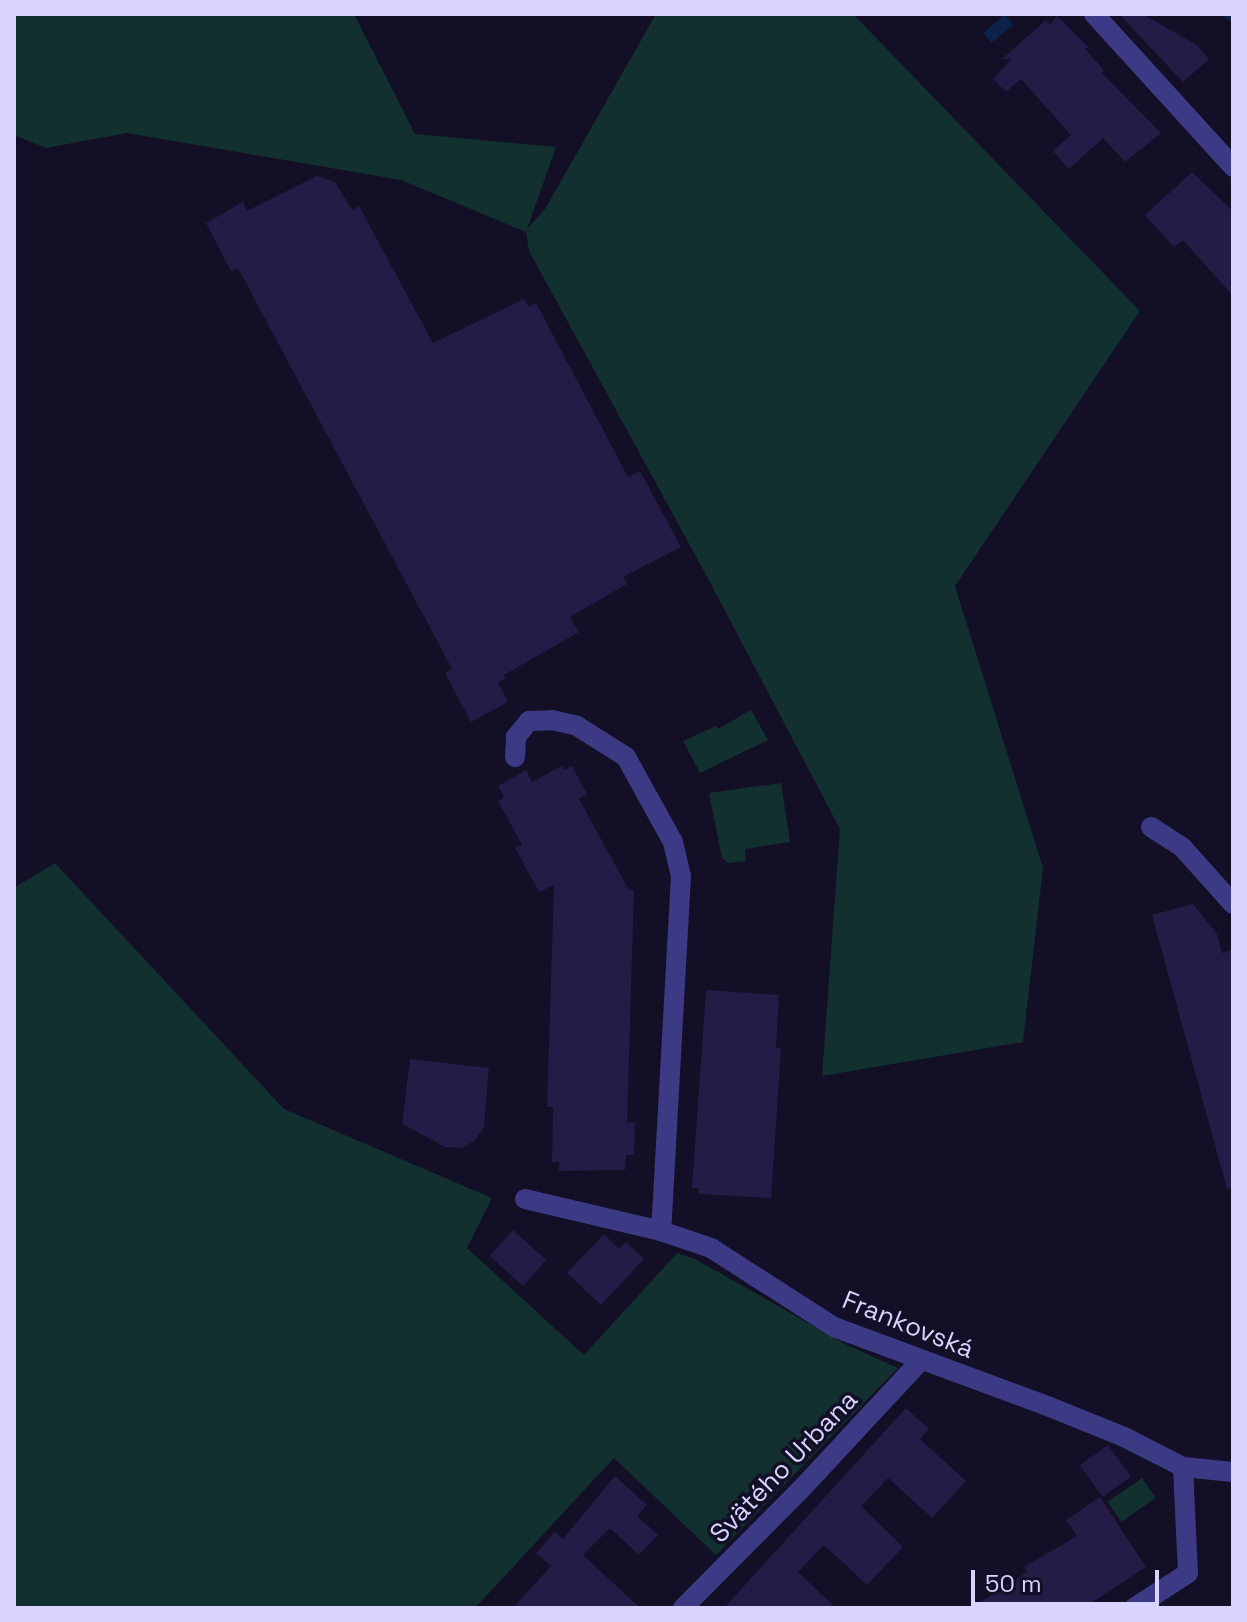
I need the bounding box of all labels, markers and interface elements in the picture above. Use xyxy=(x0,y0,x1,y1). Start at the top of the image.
street label: Frankovská xyxy=(838,1284,978,1366)
street label: Svätého Urbana xyxy=(704,1385,864,1549)
scale bar xyxy=(975,1554,1163,1604)
text: 50 m xyxy=(985,1568,1042,1599)

